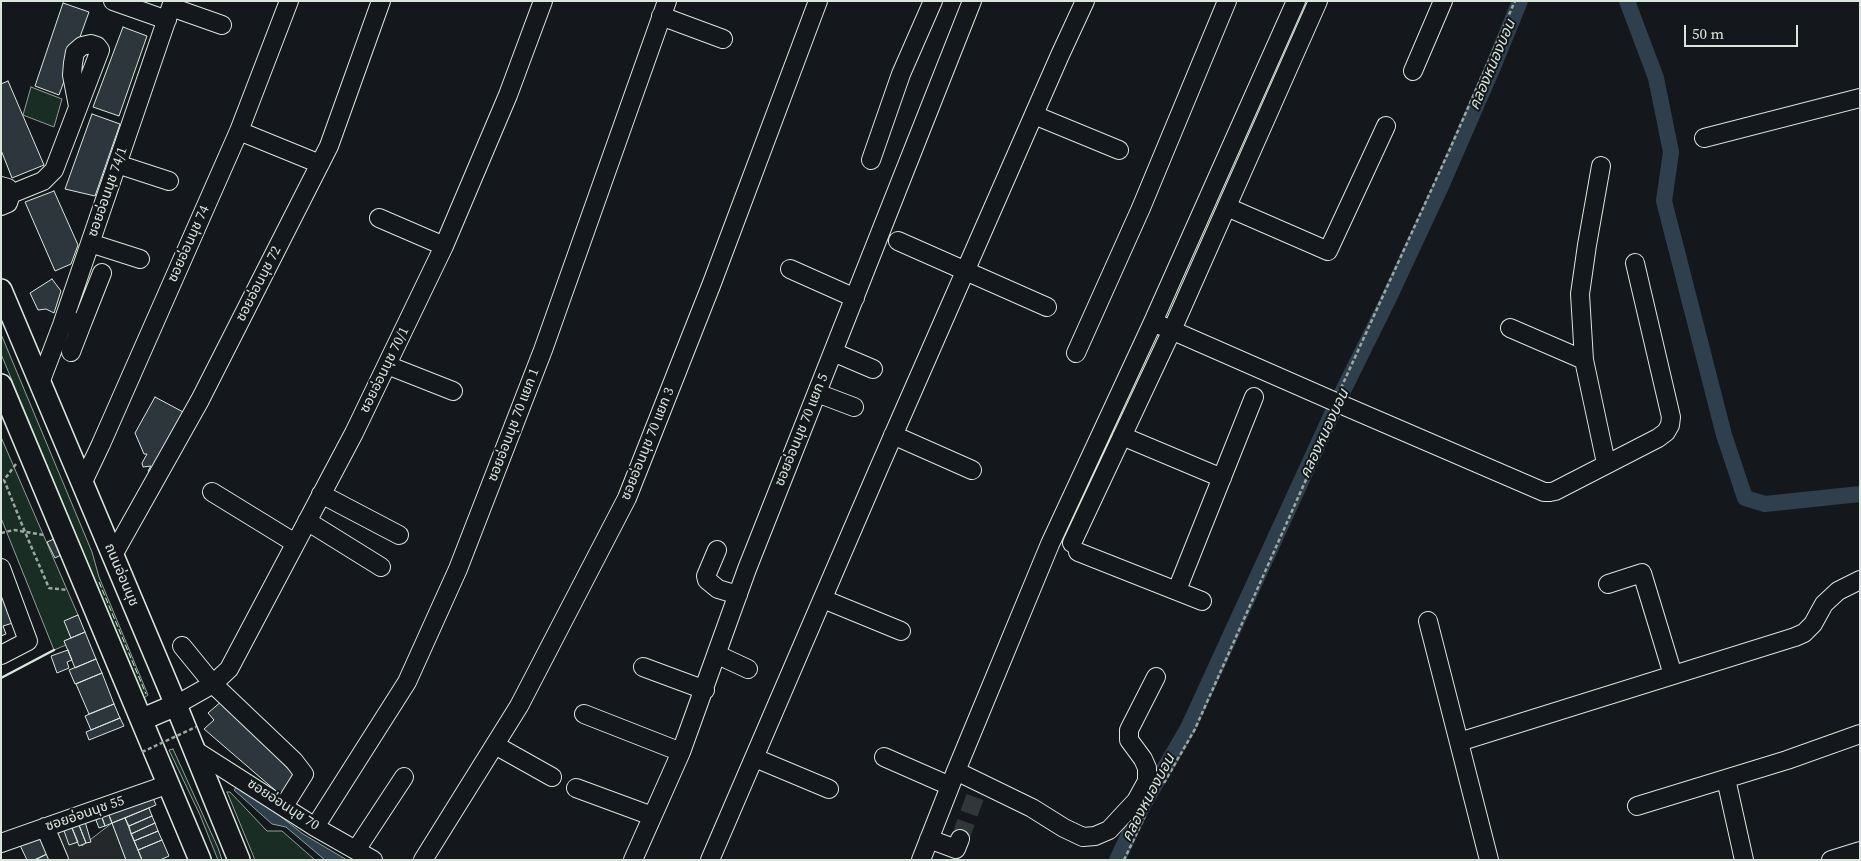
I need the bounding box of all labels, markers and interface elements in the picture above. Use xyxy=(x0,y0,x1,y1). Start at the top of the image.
scale bar xyxy=(1686,15,1800,47)
water label: คลองหนองบอน xyxy=(1466,17,1520,113)
text: 50 m xyxy=(1692,23,1724,44)
street label: ซอยอ่อนนุช 74/1 xyxy=(85,145,131,239)
street label: ซอยอ่อนนุช 74 xyxy=(165,203,213,285)
street label: ซอยอ่อนนุช 72 xyxy=(233,244,285,324)
street label: ซอยอ่อนนุช 70/1 xyxy=(357,324,413,416)
street label: ซอยอ่อนนุช 70 แยก 1 xyxy=(485,366,543,484)
street label: ซอยอ่อนนุช 70 แยก 5 xyxy=(772,371,832,489)
street label: ซอยอ่อนนุช 70 แยก 3 xyxy=(618,385,678,503)
water label: คลองหนองบอน xyxy=(1297,387,1353,481)
street label: ถนนอ่อนนุช xyxy=(100,541,142,609)
water label: คลองหนองบอน xyxy=(1119,751,1179,845)
street label: ซอยอ่อนนุช 70 xyxy=(244,776,322,834)
street label: ซอยอ่อนนุช 55 xyxy=(43,793,127,835)

